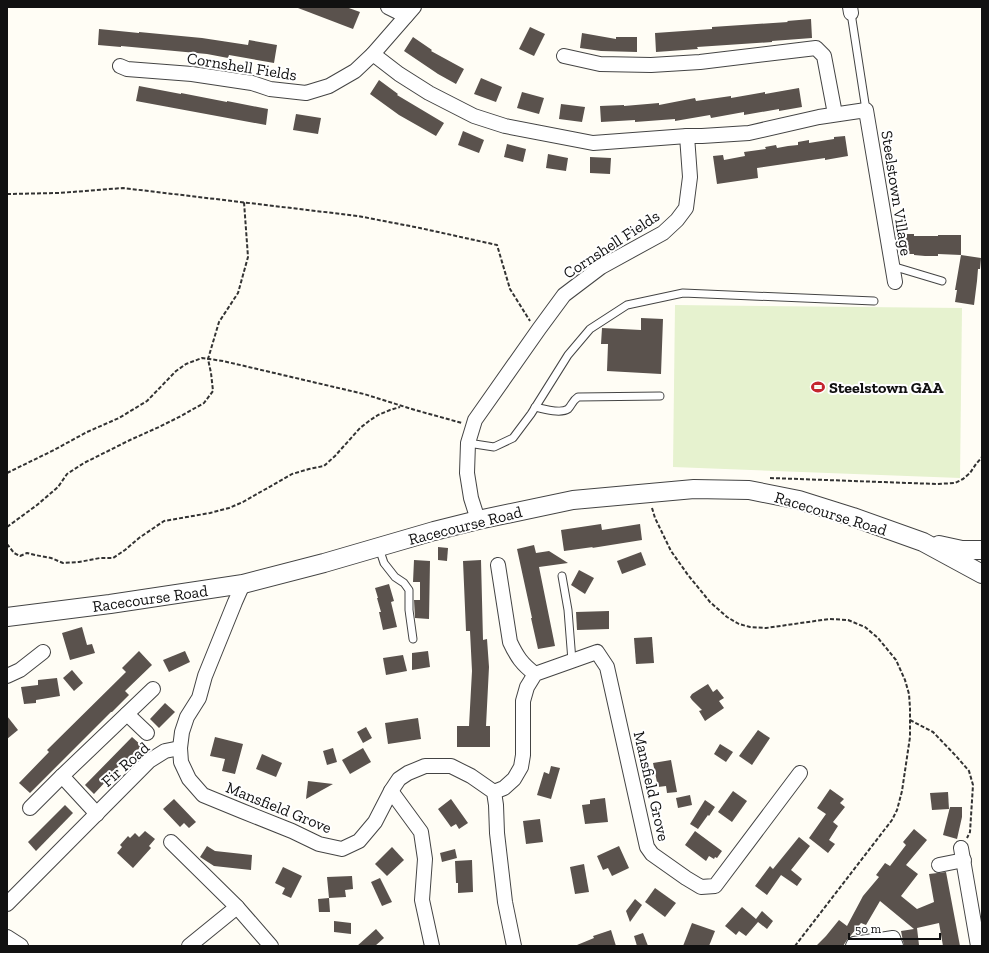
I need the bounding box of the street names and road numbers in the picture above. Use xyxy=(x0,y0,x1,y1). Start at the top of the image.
street label: Cornshell Fields xyxy=(186,48,298,85)
street label: Steelstown Village xyxy=(877,129,916,257)
street label: Cornshell Fields xyxy=(560,206,663,283)
street label: Racecourse Road xyxy=(772,487,889,540)
street label: Racecourse Road xyxy=(406,502,524,549)
street label: Racecourse Road xyxy=(91,581,209,616)
street label: Mansfield Grove xyxy=(630,729,673,843)
street label: Fir Road xyxy=(97,738,153,791)
street label: Mansfield Grove xyxy=(223,778,334,837)

